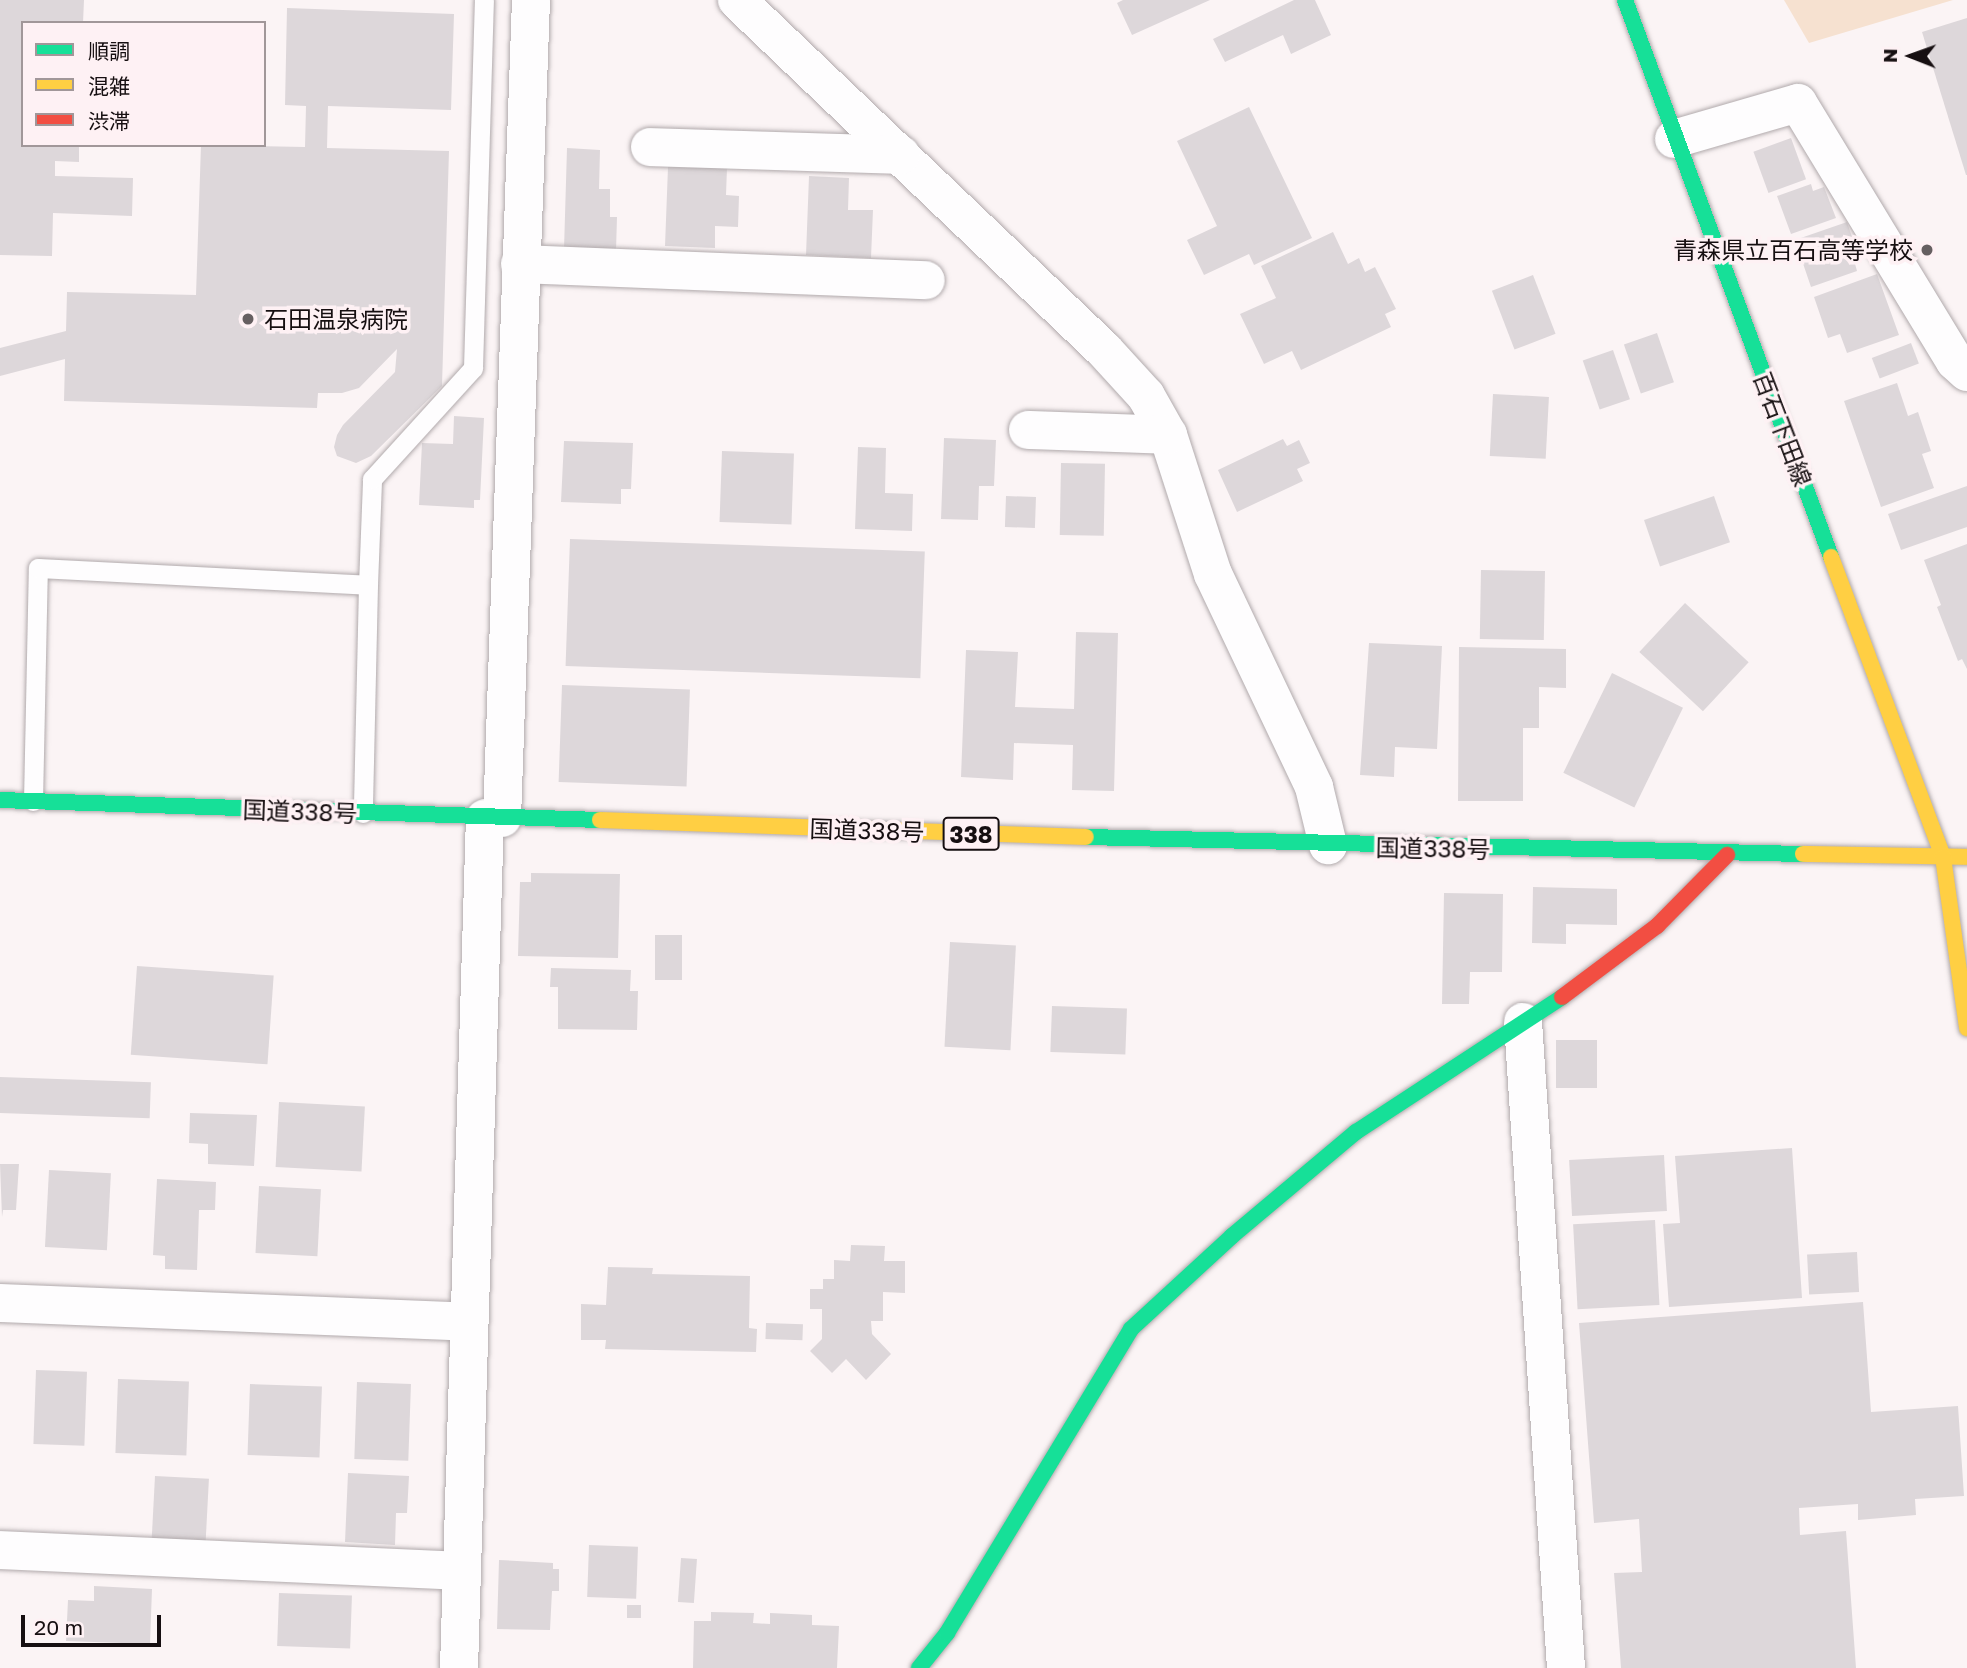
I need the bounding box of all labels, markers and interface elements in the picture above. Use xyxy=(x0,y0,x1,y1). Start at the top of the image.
legend xyxy=(21,21,266,147)
north arrow xyxy=(1876,21,1946,91)
text: 順調 xyxy=(88,38,130,64)
text: N xyxy=(1878,48,1901,63)
text: 混雑 xyxy=(88,73,130,99)
text: 渋滞 xyxy=(88,108,130,134)
place label: 青森県立百石高等学校 xyxy=(1673,236,1913,264)
marker: 青森県立百石高等学校 xyxy=(1919,242,1935,258)
place label: 石田温泉病院 xyxy=(264,305,408,333)
marker: 石田温泉病院 xyxy=(238,309,258,329)
street label: 百石下田線 xyxy=(1748,368,1818,490)
street label: 国道338号 xyxy=(242,795,358,827)
street label: 国道338号 xyxy=(809,814,925,846)
road number: 338 xyxy=(941,814,1001,854)
street label: 国道338号 xyxy=(1375,833,1491,863)
scale bar xyxy=(24,1602,164,1646)
text: 20 m xyxy=(34,1614,83,1640)

